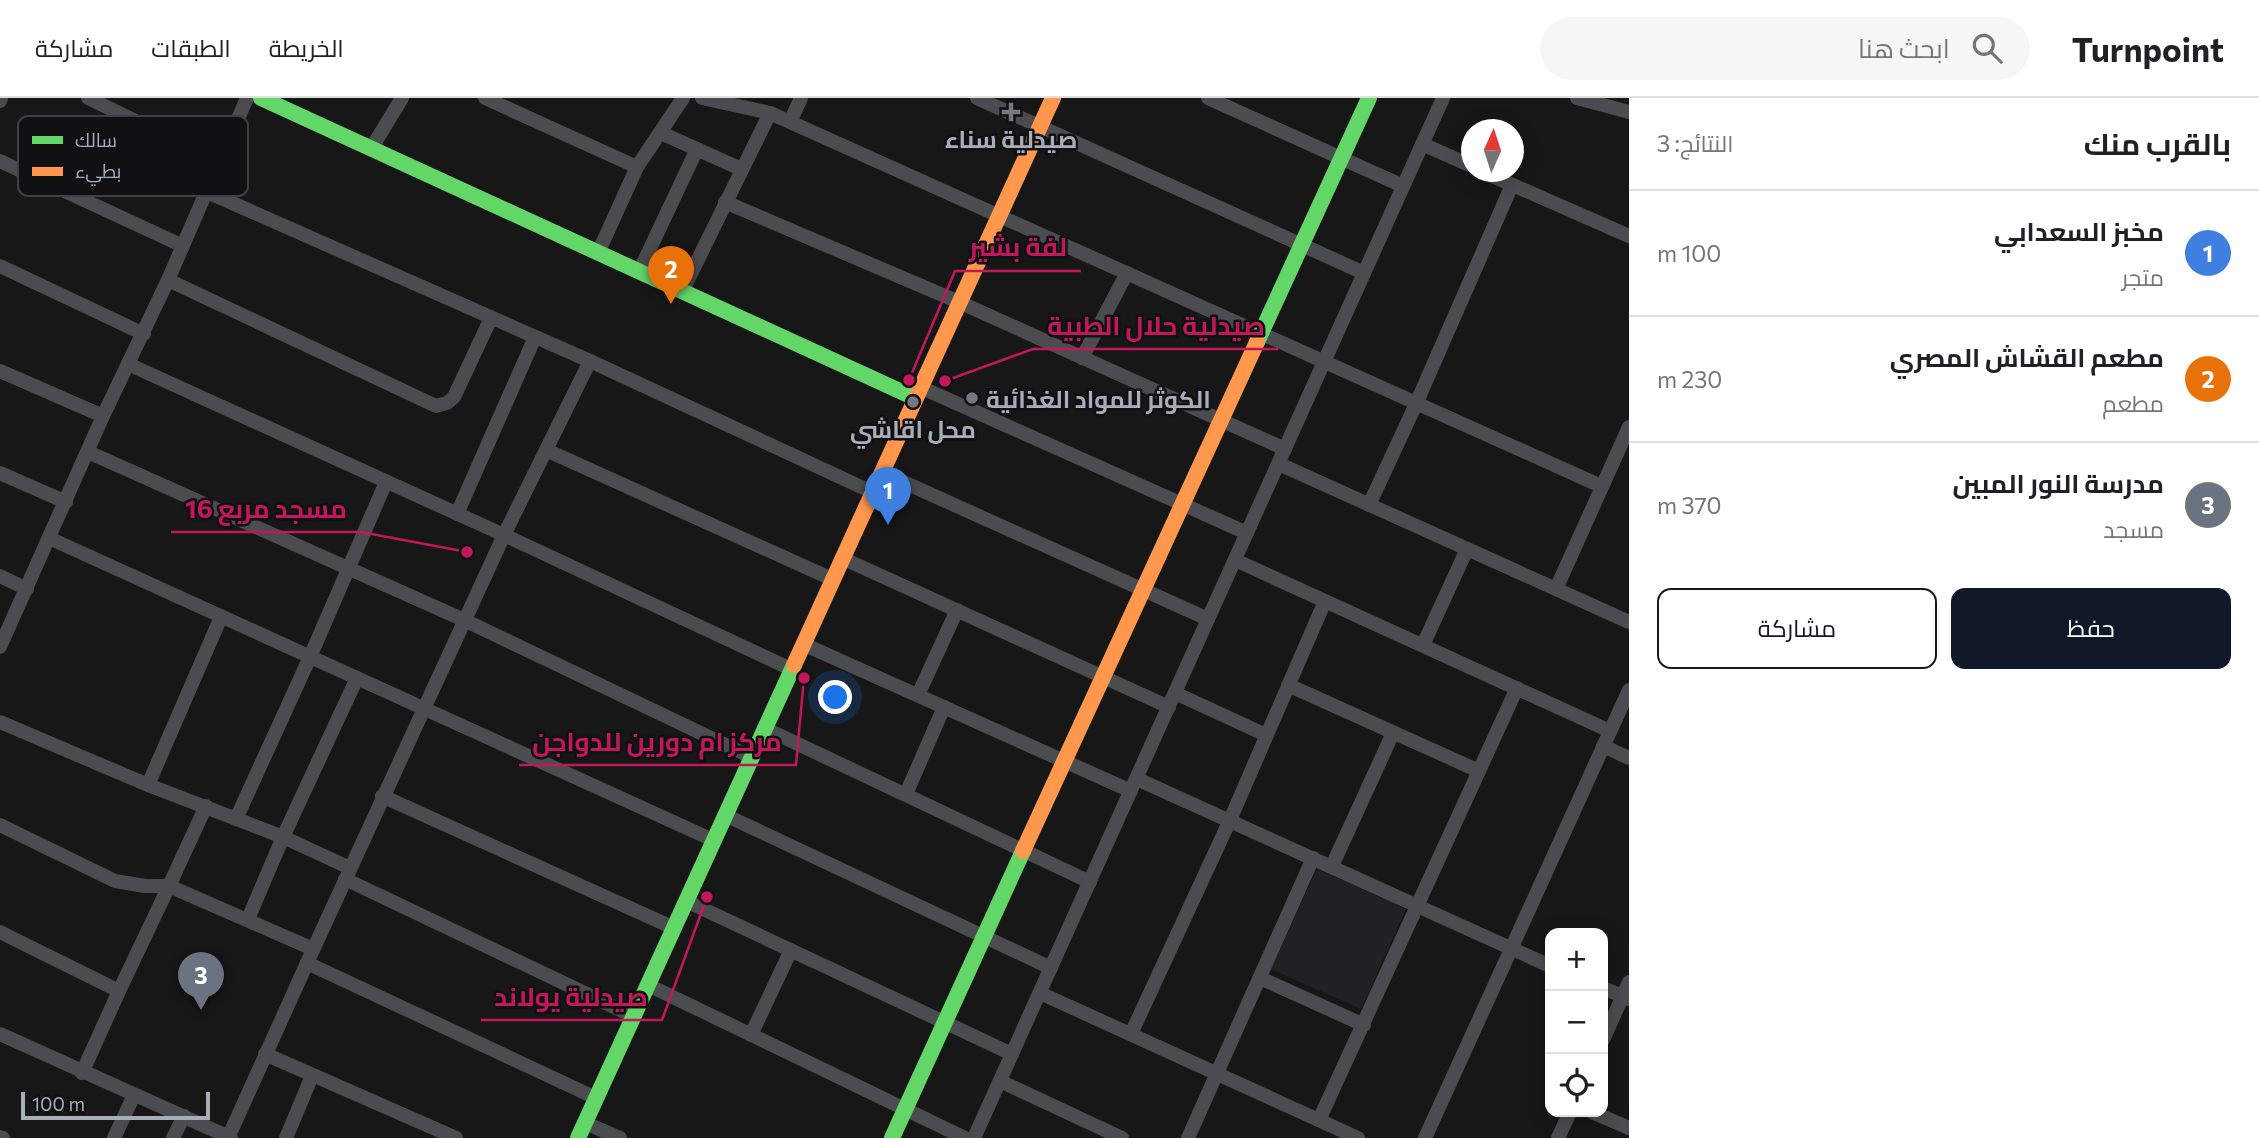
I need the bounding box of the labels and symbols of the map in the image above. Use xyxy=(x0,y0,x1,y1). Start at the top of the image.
marker: صيدلية سناء xyxy=(1003,104,1019,120)
legend xyxy=(18,116,248,196)
north arrow xyxy=(1461,119,1524,182)
place label: صيدلية سناء xyxy=(945,124,1077,153)
text: سالك xyxy=(75,128,117,151)
text: بطيء xyxy=(75,159,121,186)
callout: لفة بشير xyxy=(955,224,1081,271)
text: لفة بشير xyxy=(968,230,1067,262)
pin: 2 xyxy=(648,246,694,304)
callout: صيدلية حلال الطبية xyxy=(1033,302,1278,349)
text: صيدلية حلال الطبية xyxy=(1047,309,1265,342)
place label: الكوثر للمواد الغذائية xyxy=(986,384,1211,414)
marker: الكوثر للمواد الغذائية xyxy=(964,390,980,406)
marker: محل اقاشي xyxy=(905,394,921,410)
place label: محل اقاشي xyxy=(850,414,976,449)
pin: 1 xyxy=(865,467,911,525)
callout: مسجد مربع 16 xyxy=(171,485,361,532)
text: مسجد مربع 16 xyxy=(185,492,347,526)
your location xyxy=(818,680,852,714)
callout: مركز ام دورين للدواجن xyxy=(519,718,796,765)
text: مركز ام دورين للدواجن xyxy=(532,725,782,760)
pin: 3 xyxy=(178,952,224,1010)
callout: صيدلية يولاند xyxy=(481,973,662,1020)
text: صيدلية يولاند xyxy=(494,980,648,1012)
scale bar xyxy=(21,1089,210,1121)

